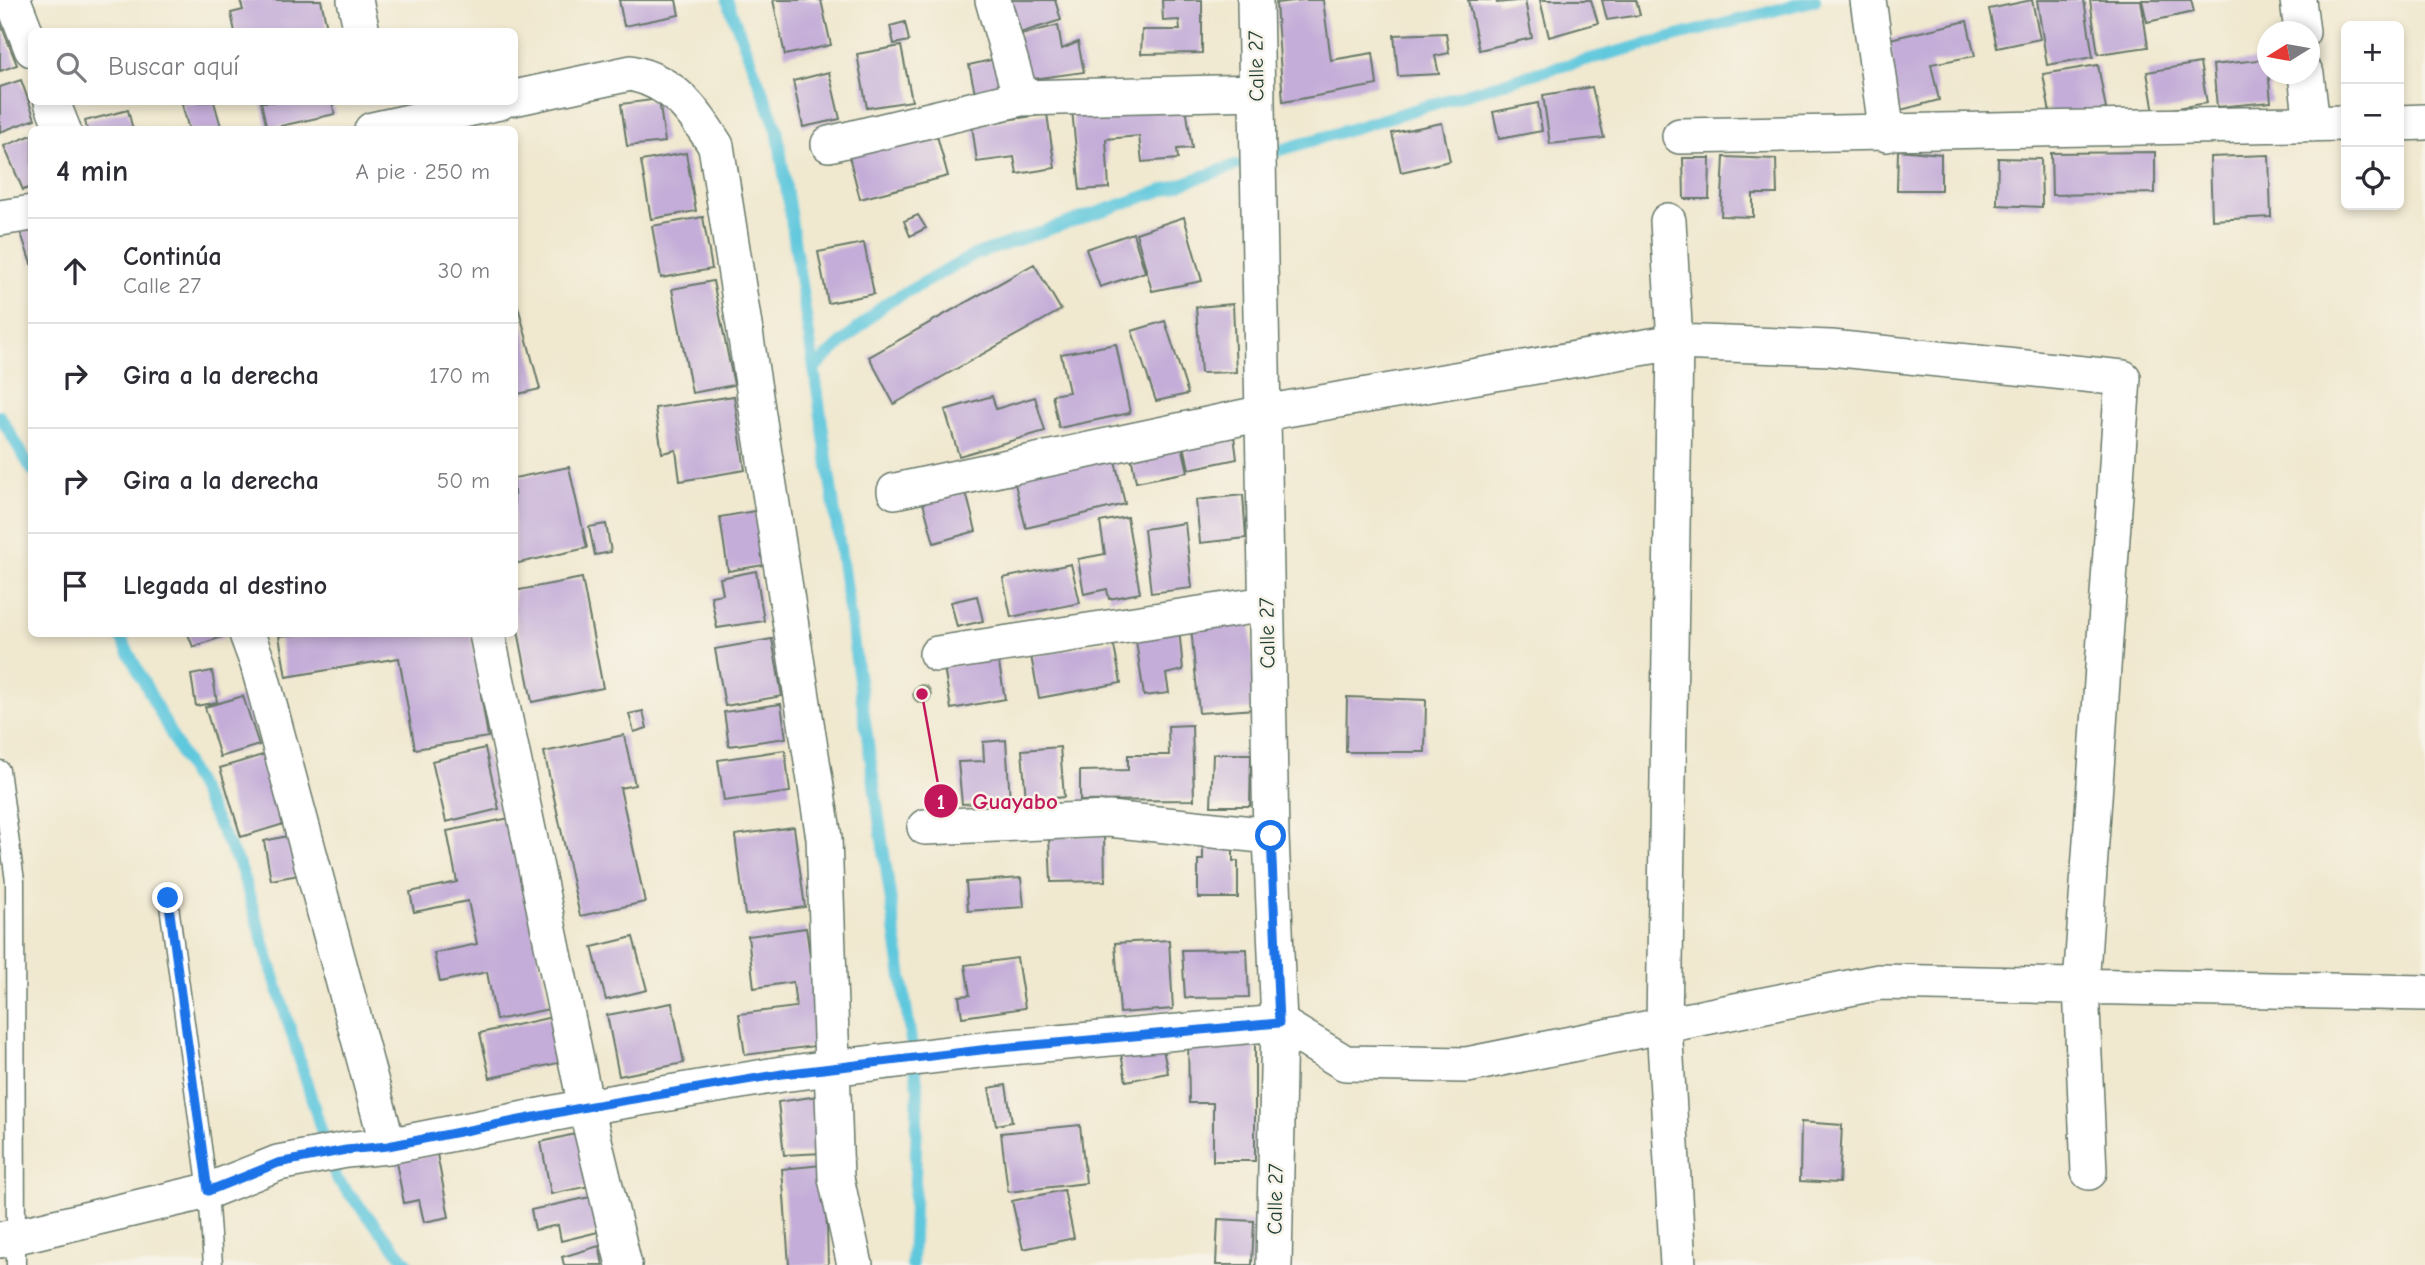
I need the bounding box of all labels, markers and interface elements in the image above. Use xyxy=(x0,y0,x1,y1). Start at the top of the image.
north arrow xyxy=(2257,21,2320,84)
map controls xyxy=(2341,21,2404,210)
button: + xyxy=(2341,21,2404,84)
search box xyxy=(28,28,518,105)
street label: Calle 27 xyxy=(1243,30,1269,102)
icon: search xyxy=(52,48,90,86)
text: Buscar aquí xyxy=(108,52,239,82)
button: − xyxy=(2341,84,2404,147)
button: locate xyxy=(2341,147,2404,210)
text: 4 min xyxy=(56,154,128,189)
text: A pie · 250 m xyxy=(355,158,490,185)
text: Continúa xyxy=(123,242,222,272)
icon: ahead xyxy=(56,252,94,290)
text: 30 m xyxy=(438,257,490,284)
text: Calle 27 xyxy=(123,272,201,299)
icon: right xyxy=(56,357,94,395)
text: Gira a la derecha xyxy=(123,361,319,391)
text: 170 m xyxy=(429,362,490,389)
icon: right xyxy=(56,462,94,500)
text: Gira a la derecha xyxy=(123,466,319,496)
text: 50 m xyxy=(437,467,490,494)
icon: arrive xyxy=(56,567,94,605)
text: Llegada al destino xyxy=(123,571,327,601)
street label: Calle 27 xyxy=(1254,597,1280,669)
callout: Guayabo xyxy=(923,779,1072,823)
text: Guayabo xyxy=(972,788,1058,815)
text: 1 xyxy=(937,790,945,814)
route start xyxy=(1255,820,1286,851)
route end xyxy=(152,882,183,913)
street label: Calle 27 xyxy=(1262,1163,1288,1235)

